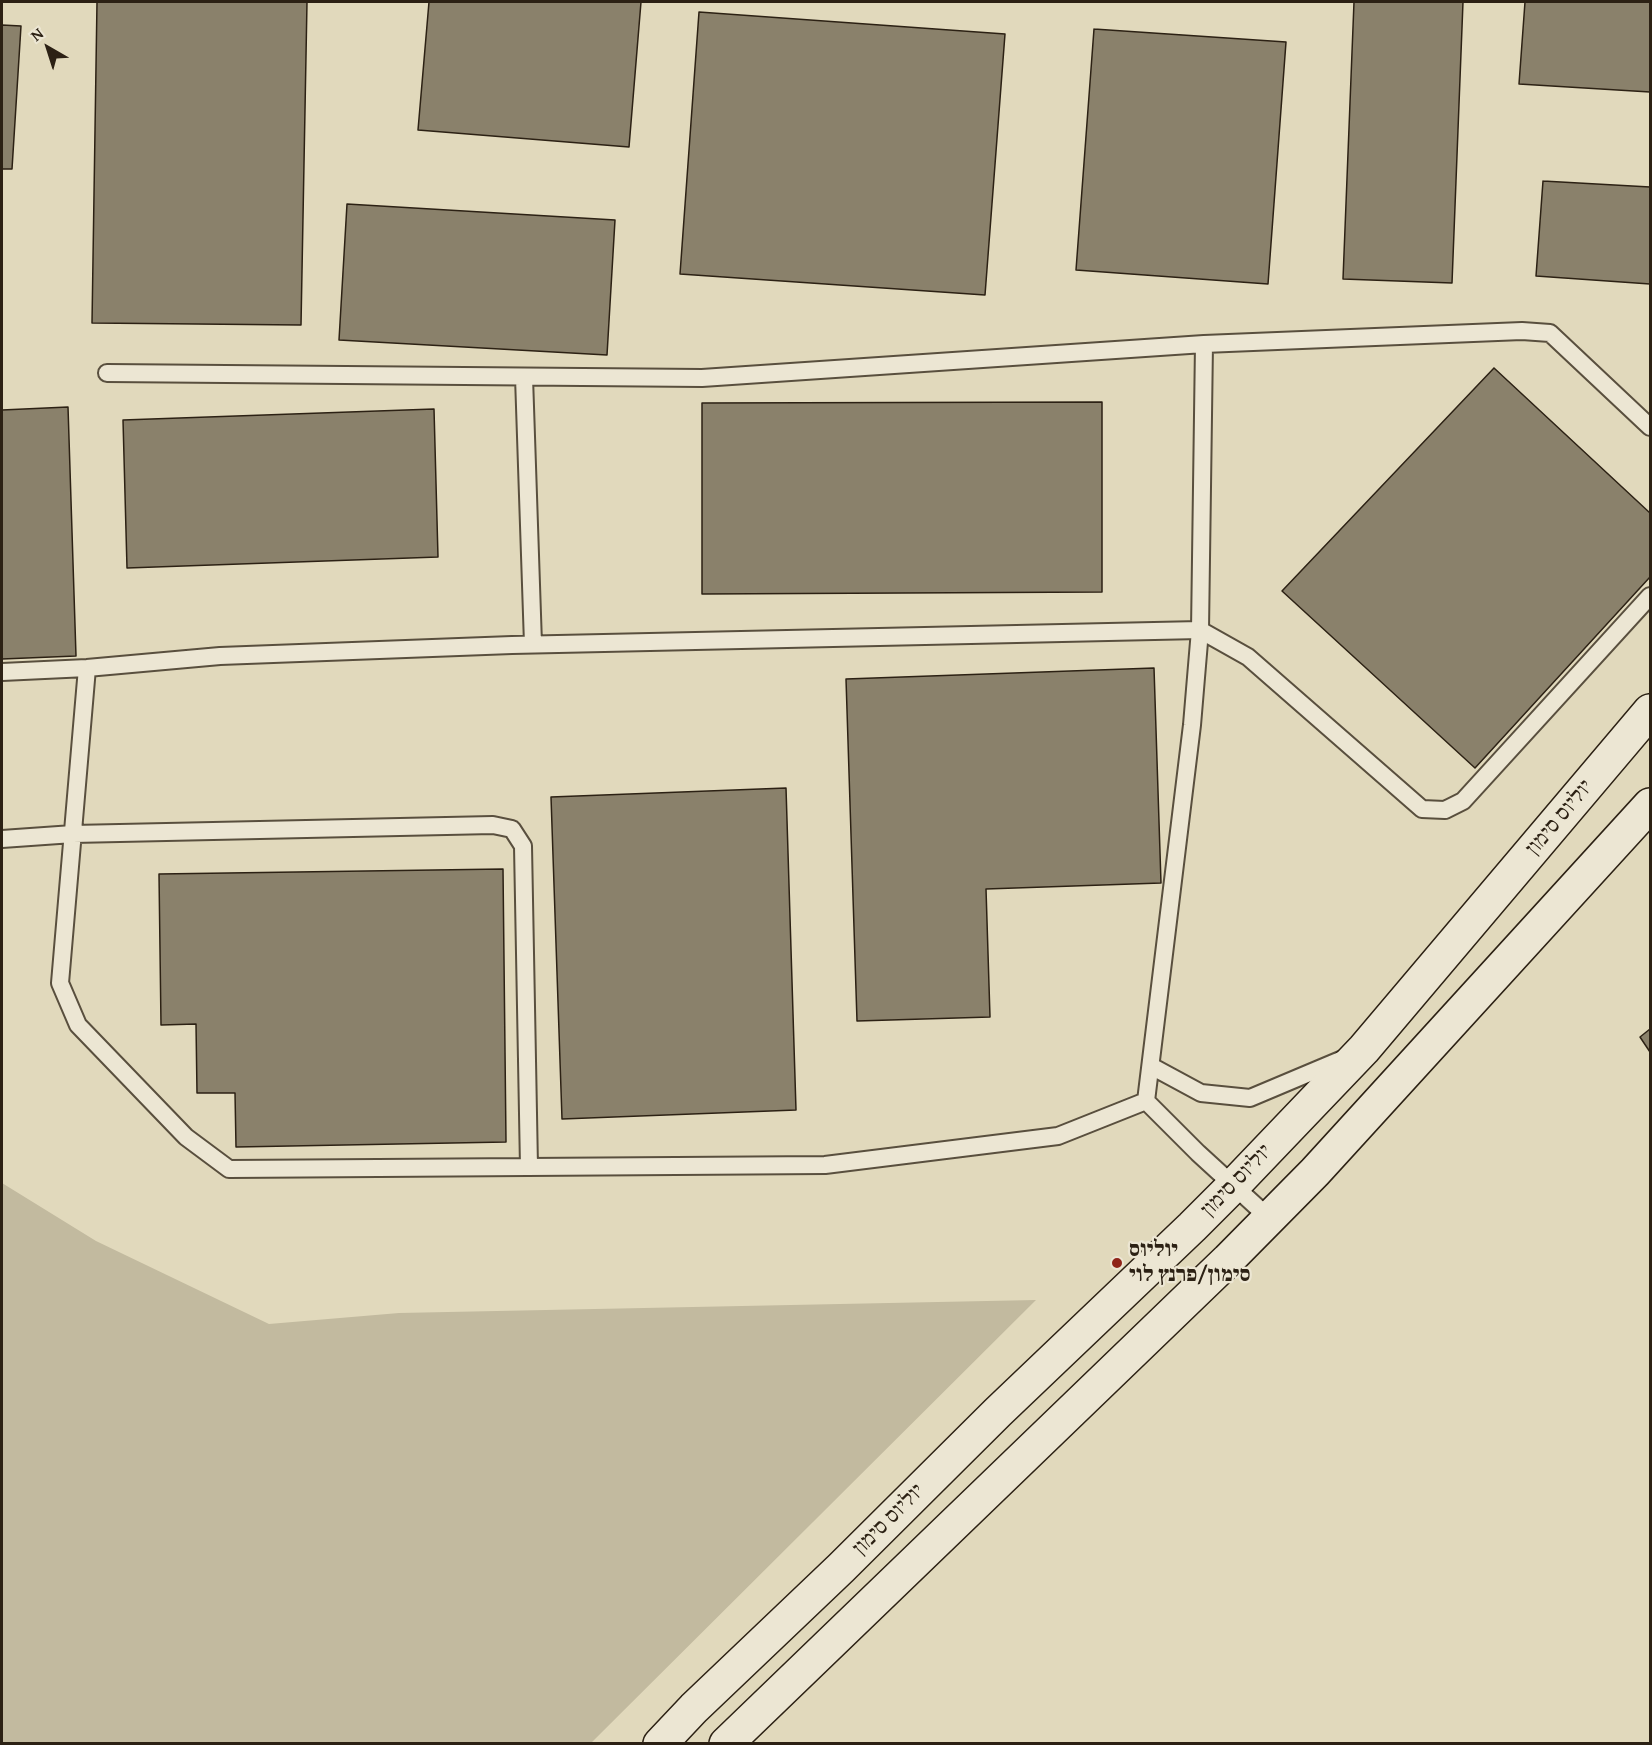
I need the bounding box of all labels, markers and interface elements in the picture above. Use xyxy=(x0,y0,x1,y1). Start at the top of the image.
north arrow xyxy=(18,18,78,78)
text: N xyxy=(25,21,48,47)
street label: יוליוס סימון xyxy=(1521,775,1599,861)
street label: יוליוס סימון xyxy=(1196,1139,1278,1223)
place label: יוליוס סימון/פרנץ לוי xyxy=(1129,1237,1251,1288)
marker: יוליוס סימון/פרנץ לוי xyxy=(1110,1256,1124,1270)
street label: יוליוס סימון xyxy=(848,1479,930,1561)

